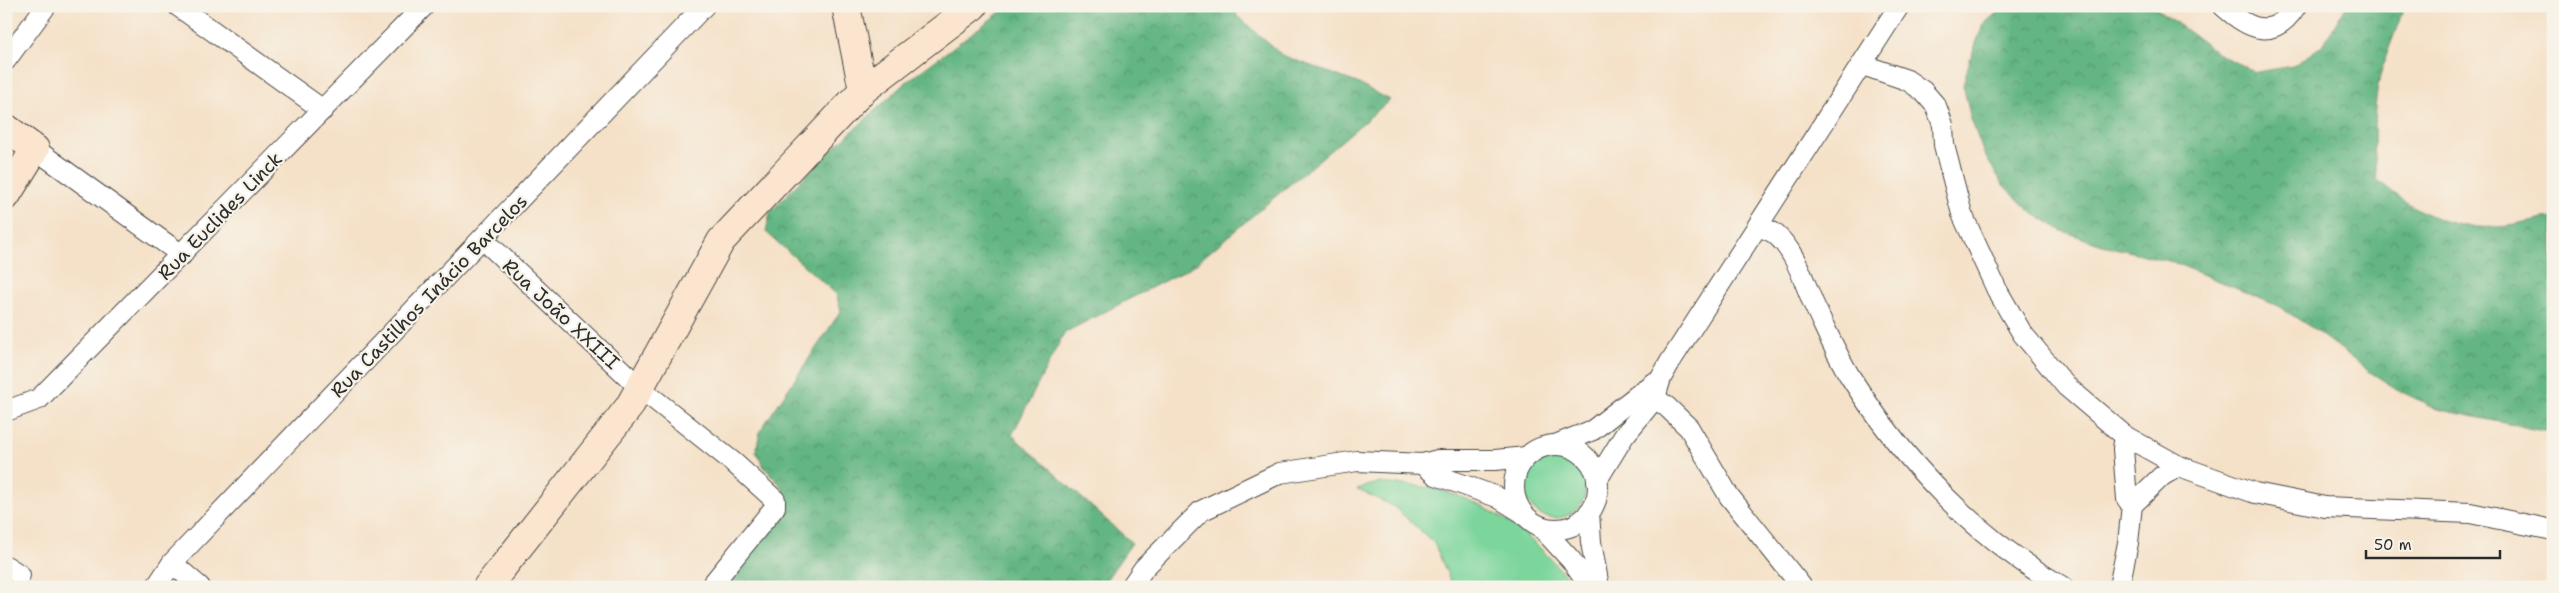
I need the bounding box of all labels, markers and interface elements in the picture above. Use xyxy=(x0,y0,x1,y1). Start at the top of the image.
street label: Rua Euclides Linck xyxy=(152,147,288,285)
street label: Rua Castilhos Inácio Barcelos xyxy=(325,189,533,403)
street label: Rua João XXIII xyxy=(497,253,625,375)
scale bar xyxy=(2366,528,2500,560)
text: 50 m xyxy=(2374,535,2412,555)

